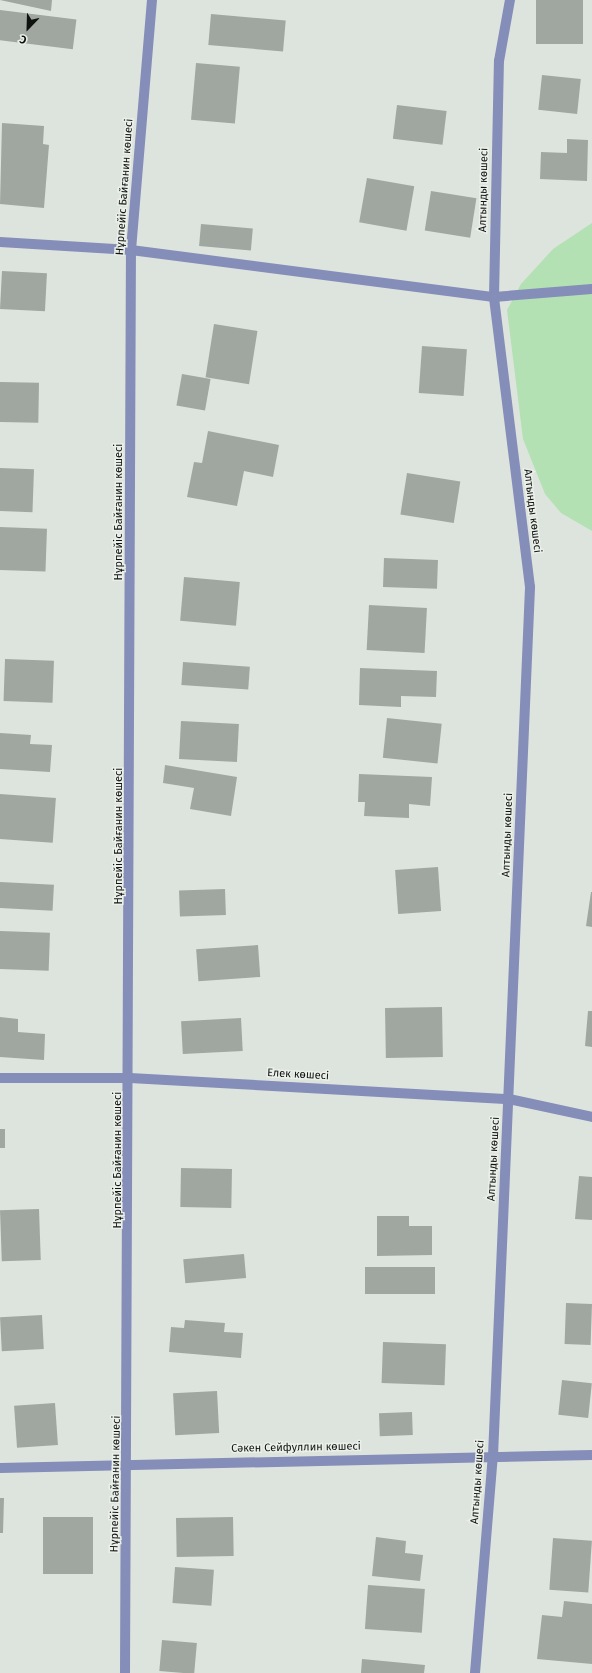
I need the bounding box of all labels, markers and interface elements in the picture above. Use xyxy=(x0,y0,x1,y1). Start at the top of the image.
north arrow xyxy=(8,8,48,48)
text: С xyxy=(18,32,29,47)
street label: Нұрпейіс Байғанин көшесі xyxy=(114,118,136,256)
street label: Алтынды көшесі xyxy=(477,148,491,232)
street label: Нұрпейіс Байғанин көшесі xyxy=(112,444,126,580)
street label: Алтынды көшесі xyxy=(520,468,544,554)
street label: Нұрпейіс Байғанин көшесі xyxy=(112,768,126,904)
street label: Алтынды көшесі xyxy=(500,793,516,877)
street label: Елек көшесі xyxy=(267,1067,329,1083)
street label: Нұрпейіс Байғанин көшесі xyxy=(111,1092,125,1228)
street label: Алтынды көшесі xyxy=(485,1116,503,1202)
street label: Нұрпейіс Байғанин көшесі xyxy=(108,1415,124,1553)
street label: Алтынды көшесі xyxy=(468,1439,488,1525)
street label: Сәкен Сейфуллин көшесі xyxy=(231,1440,361,1456)

